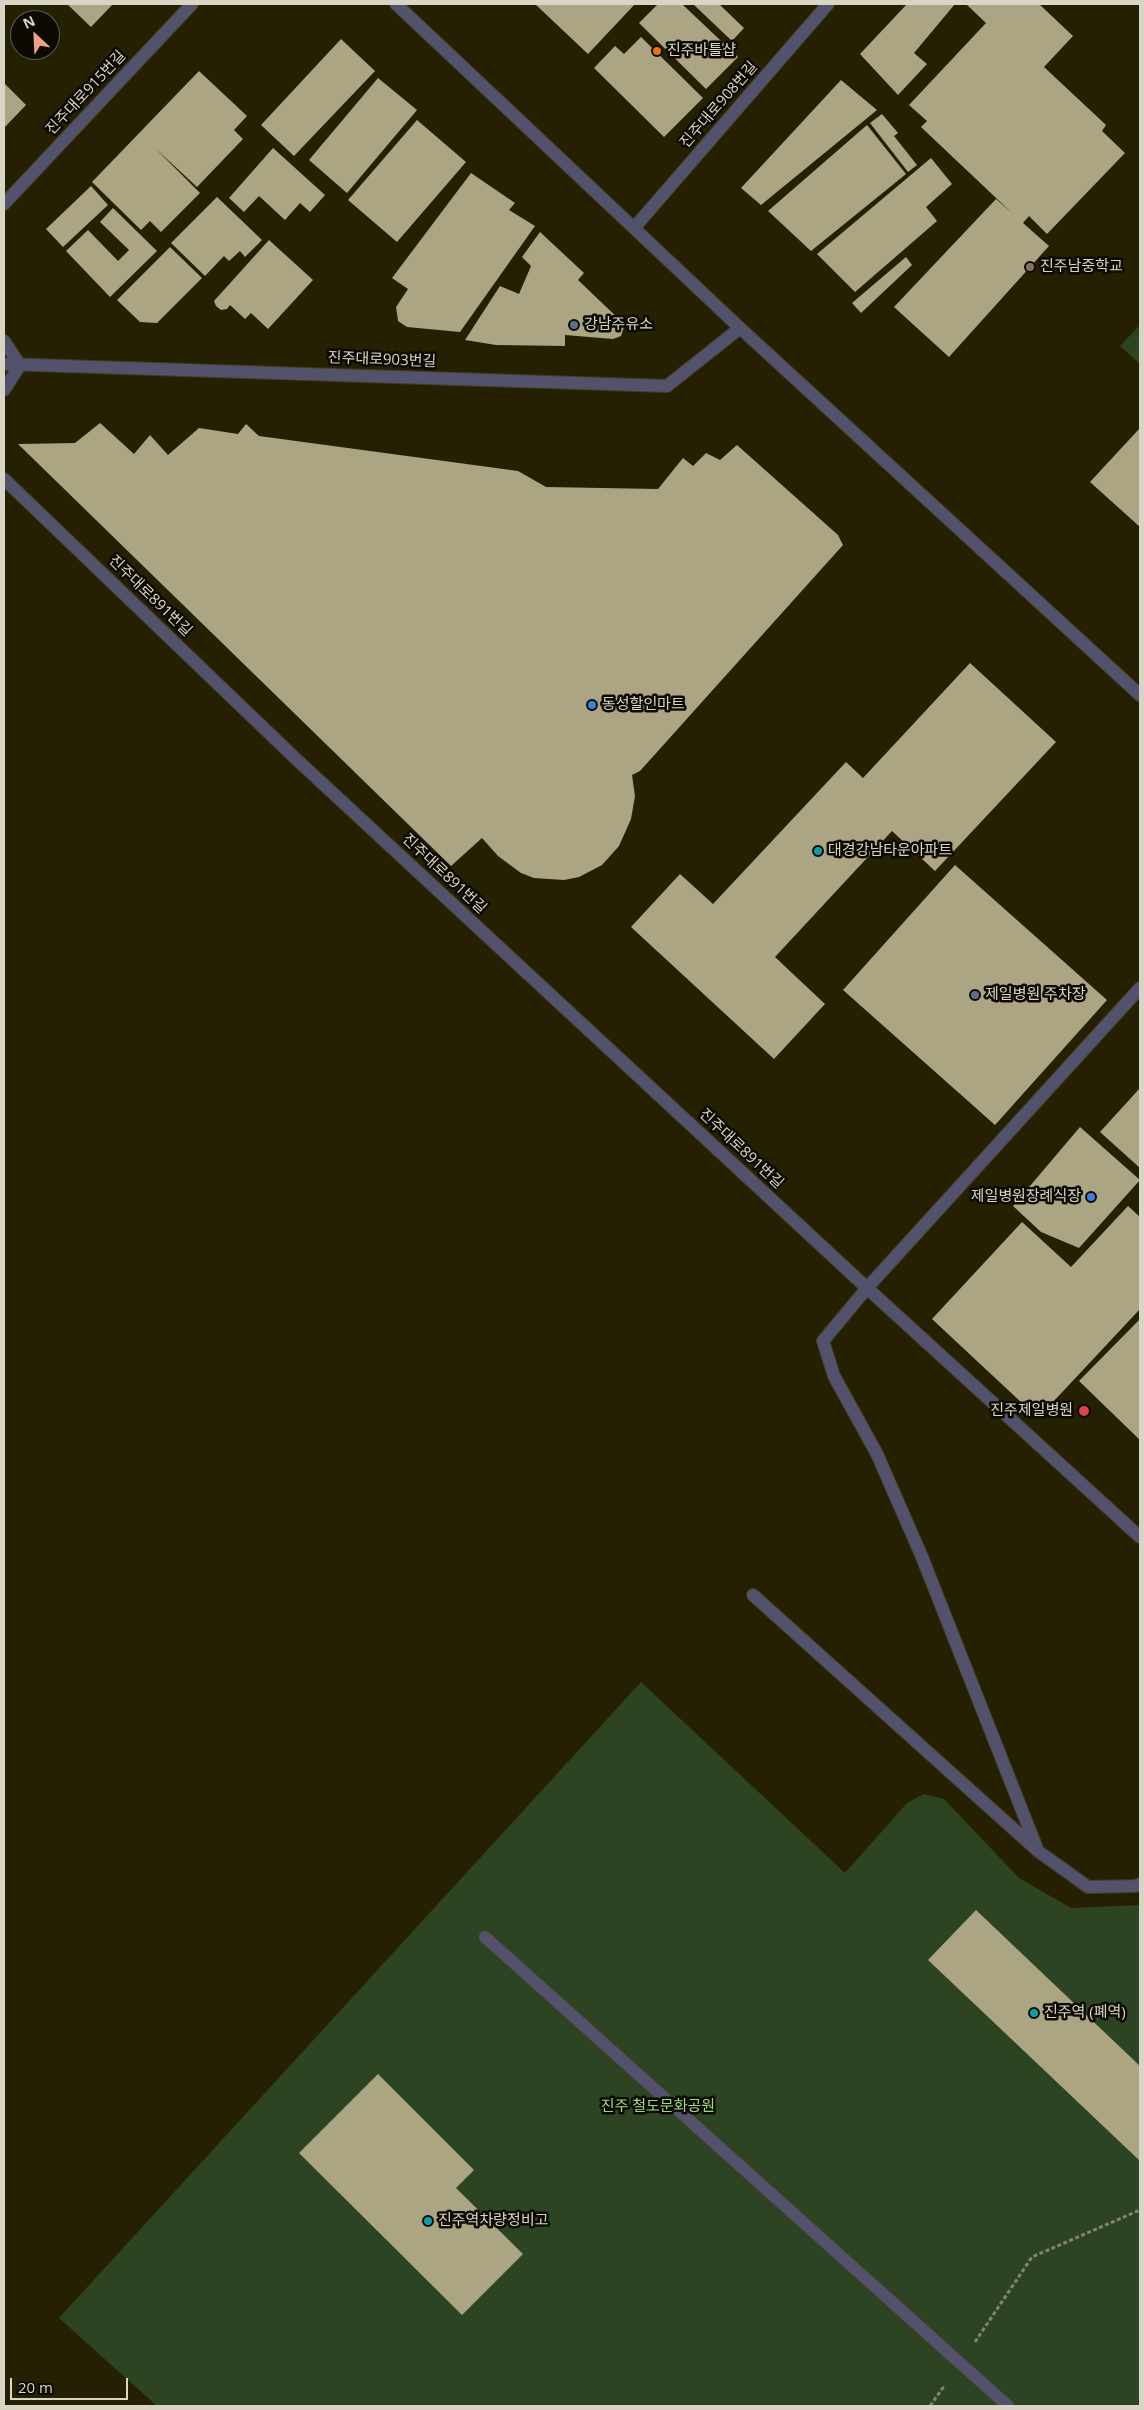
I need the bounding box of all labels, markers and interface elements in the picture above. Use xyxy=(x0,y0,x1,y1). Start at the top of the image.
north arrow xyxy=(10,10,60,60)
text: N xyxy=(20,11,38,33)
place label: 진주바틀샵 xyxy=(667,42,736,60)
marker: 진주바틀샵 xyxy=(651,45,663,57)
street label: 진주대로915번길 xyxy=(42,47,130,139)
street label: 진주대로908번길 xyxy=(677,58,761,152)
place label: 진주남중학교 xyxy=(1040,258,1123,276)
marker: 진주남중학교 xyxy=(1024,261,1036,273)
place label: 강남주유소 xyxy=(584,316,653,334)
marker: 강남주유소 xyxy=(568,319,580,331)
street label: 진주대로903번길 xyxy=(327,349,437,371)
street label: 진주대로891번길 xyxy=(105,552,195,640)
place label: 동성할인마트 xyxy=(602,696,685,714)
marker: 동성할인마트 xyxy=(586,699,598,711)
street label: 진주대로891번길 xyxy=(398,830,490,918)
place label: 대경강남타운아파트 xyxy=(828,842,952,860)
marker: 대경강남타운아파트 xyxy=(812,845,824,857)
place label: 제일병원 주차장 xyxy=(985,986,1085,1004)
marker: 제일병원 주차장 xyxy=(969,989,981,1001)
street label: 진주대로891번길 xyxy=(695,1105,787,1193)
place label: 제일병원장례식장 xyxy=(971,1188,1081,1206)
marker: 제일병원장례식장 xyxy=(1085,1191,1097,1203)
place label: 진주제일병원 xyxy=(990,1402,1073,1420)
marker: 진주제일병원 xyxy=(1077,1404,1091,1418)
place label: 진주역 (폐역) xyxy=(1044,2004,1126,2022)
marker: 진주역 (폐역) xyxy=(1028,2007,1040,2019)
park label: 진주 철도문화공원 xyxy=(601,2098,715,2116)
place label: 진주역차량정비고 xyxy=(438,2212,548,2230)
marker: 진주역차량정비고 xyxy=(422,2215,434,2227)
scale bar xyxy=(12,2368,130,2400)
text: 20 m xyxy=(18,2377,53,2397)

